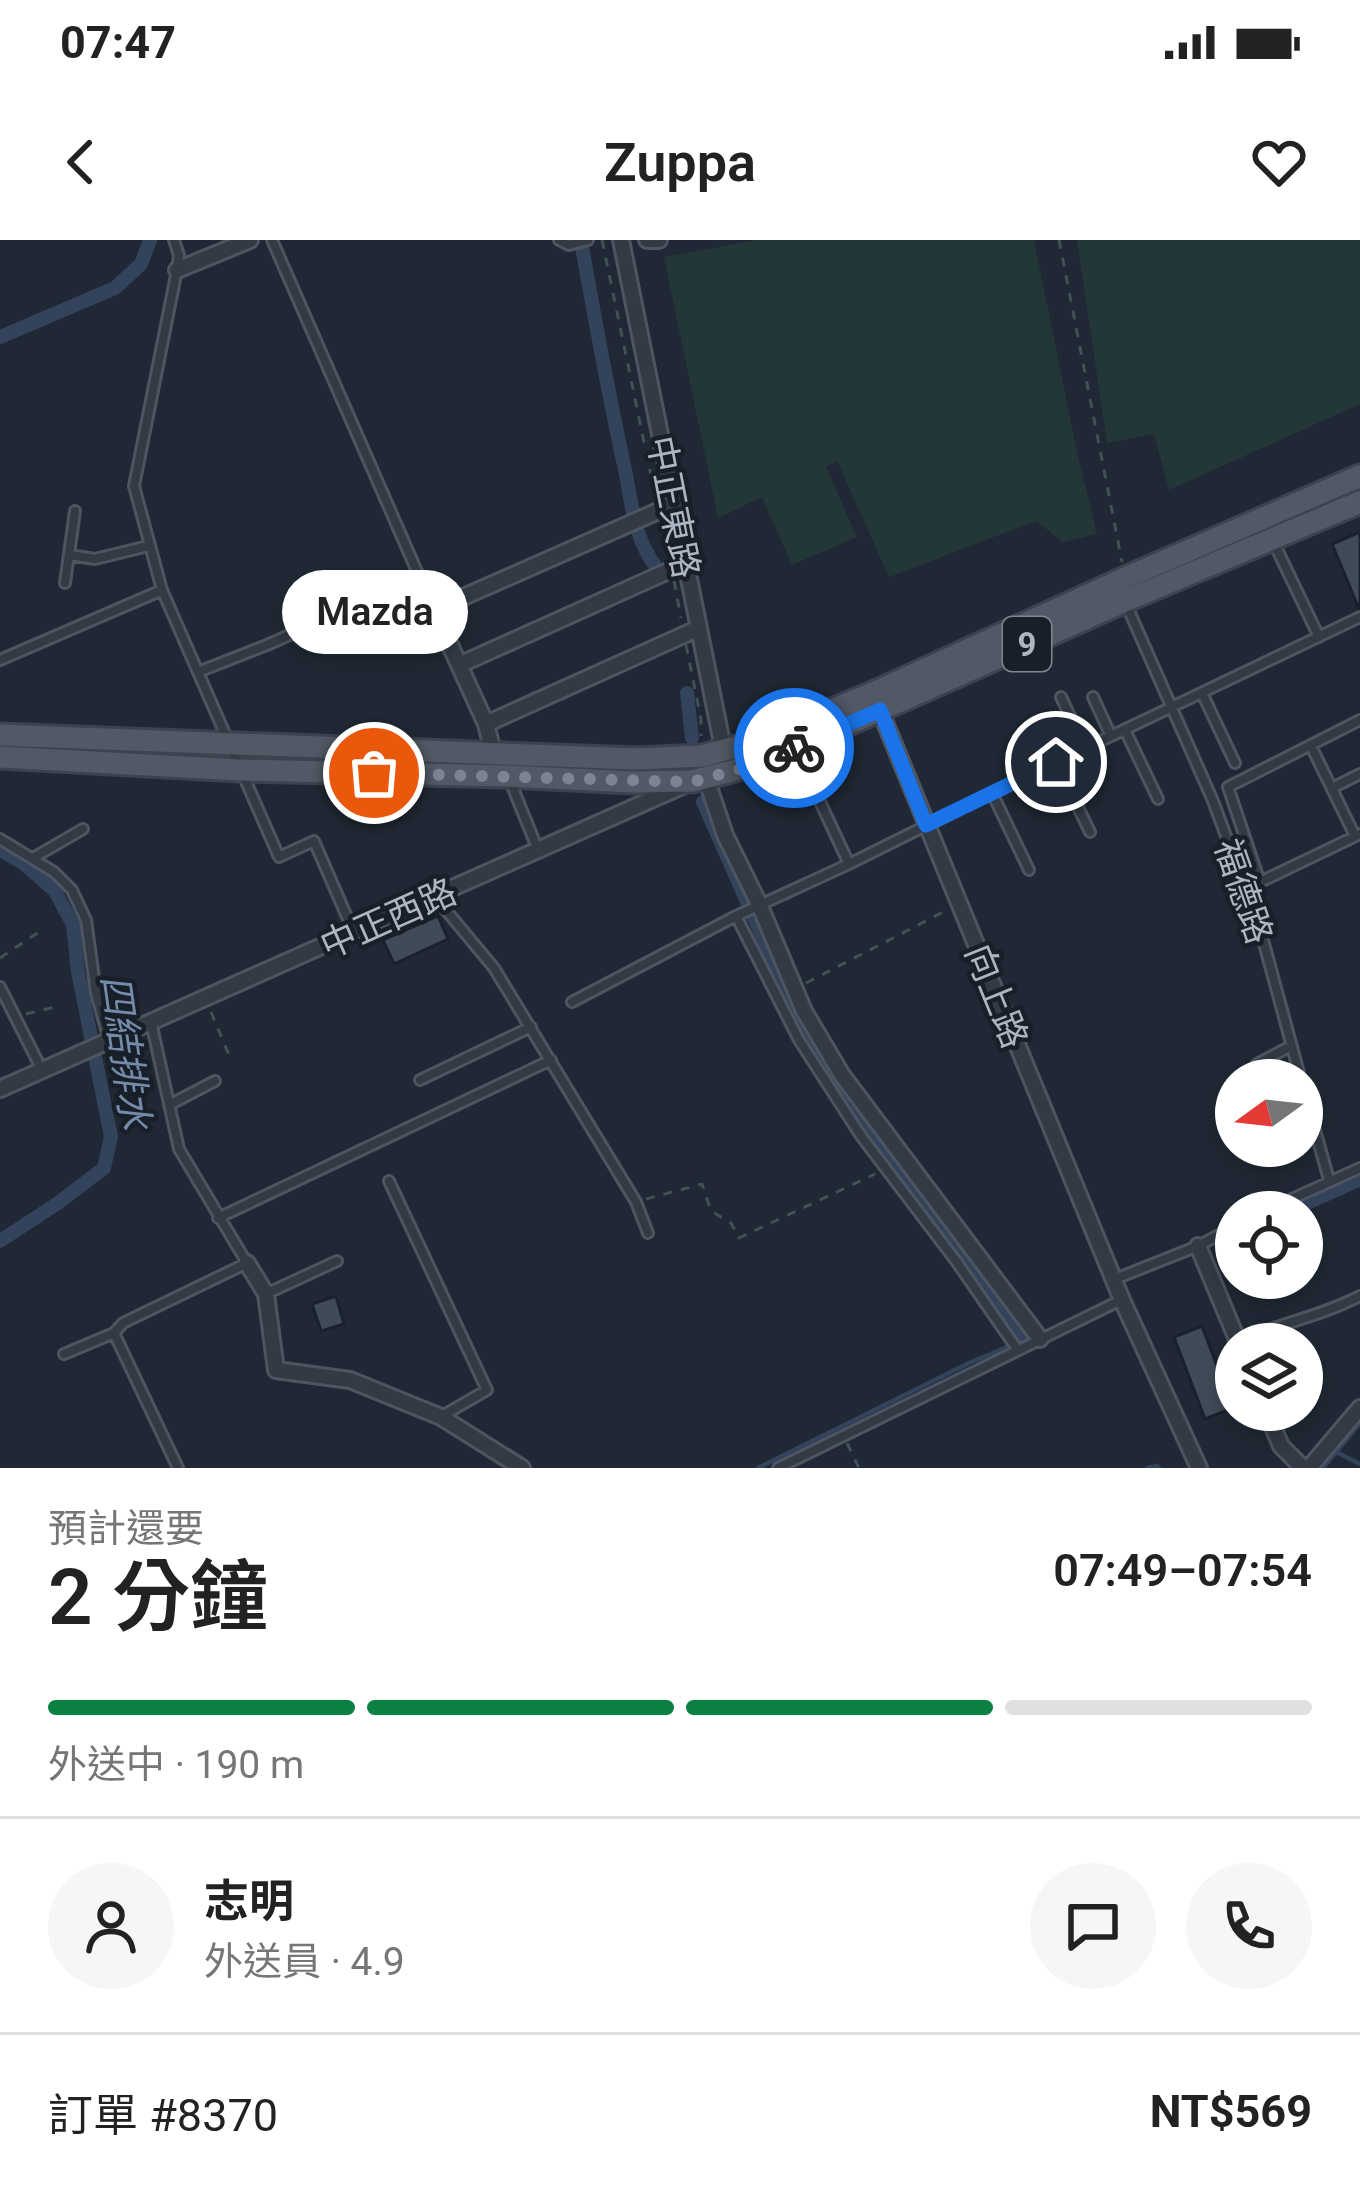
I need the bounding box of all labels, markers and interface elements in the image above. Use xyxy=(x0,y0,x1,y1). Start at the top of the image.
text: 07:47 xyxy=(60,16,176,69)
icon: back xyxy=(48,129,114,195)
icon: heart xyxy=(1246,129,1312,195)
text: Zuppa xyxy=(604,131,756,194)
street label: 中正東路 xyxy=(639,432,707,582)
callout: Mazda xyxy=(281,569,467,653)
text: Mazda xyxy=(316,589,434,635)
road number: 9 xyxy=(1003,617,1051,671)
courier xyxy=(734,688,854,808)
pin xyxy=(1005,711,1107,813)
icon: bike xyxy=(761,715,827,781)
pin xyxy=(323,722,425,824)
icon: home xyxy=(1023,729,1089,795)
icon: bag xyxy=(341,740,407,806)
street label: 福德路 xyxy=(1206,833,1280,949)
street label: 中正西路 xyxy=(314,870,463,967)
street label: 向上路 xyxy=(956,938,1036,1054)
water label: 四結排水 xyxy=(91,972,159,1135)
north arrow xyxy=(1215,1059,1323,1167)
map controls xyxy=(1215,1059,1323,1431)
button: locate xyxy=(1215,1191,1323,1299)
button: layers xyxy=(1215,1323,1323,1431)
text: 預計還要 xyxy=(48,1506,204,1552)
text: 07:49–07:54 xyxy=(1053,1544,1312,1597)
text: 2 分鐘 xyxy=(48,1552,268,1643)
text: 外送中 · 190 m xyxy=(48,1742,304,1788)
button: person xyxy=(48,1863,174,1989)
button: chat xyxy=(1030,1863,1156,1989)
button: phone xyxy=(1186,1863,1312,1989)
text: 志明 xyxy=(204,1875,294,1928)
text: 外送員 · 4.9 xyxy=(204,1939,405,1985)
text: NT$569 xyxy=(1150,2085,1312,2138)
text: 訂單 #8370 xyxy=(48,2089,278,2142)

